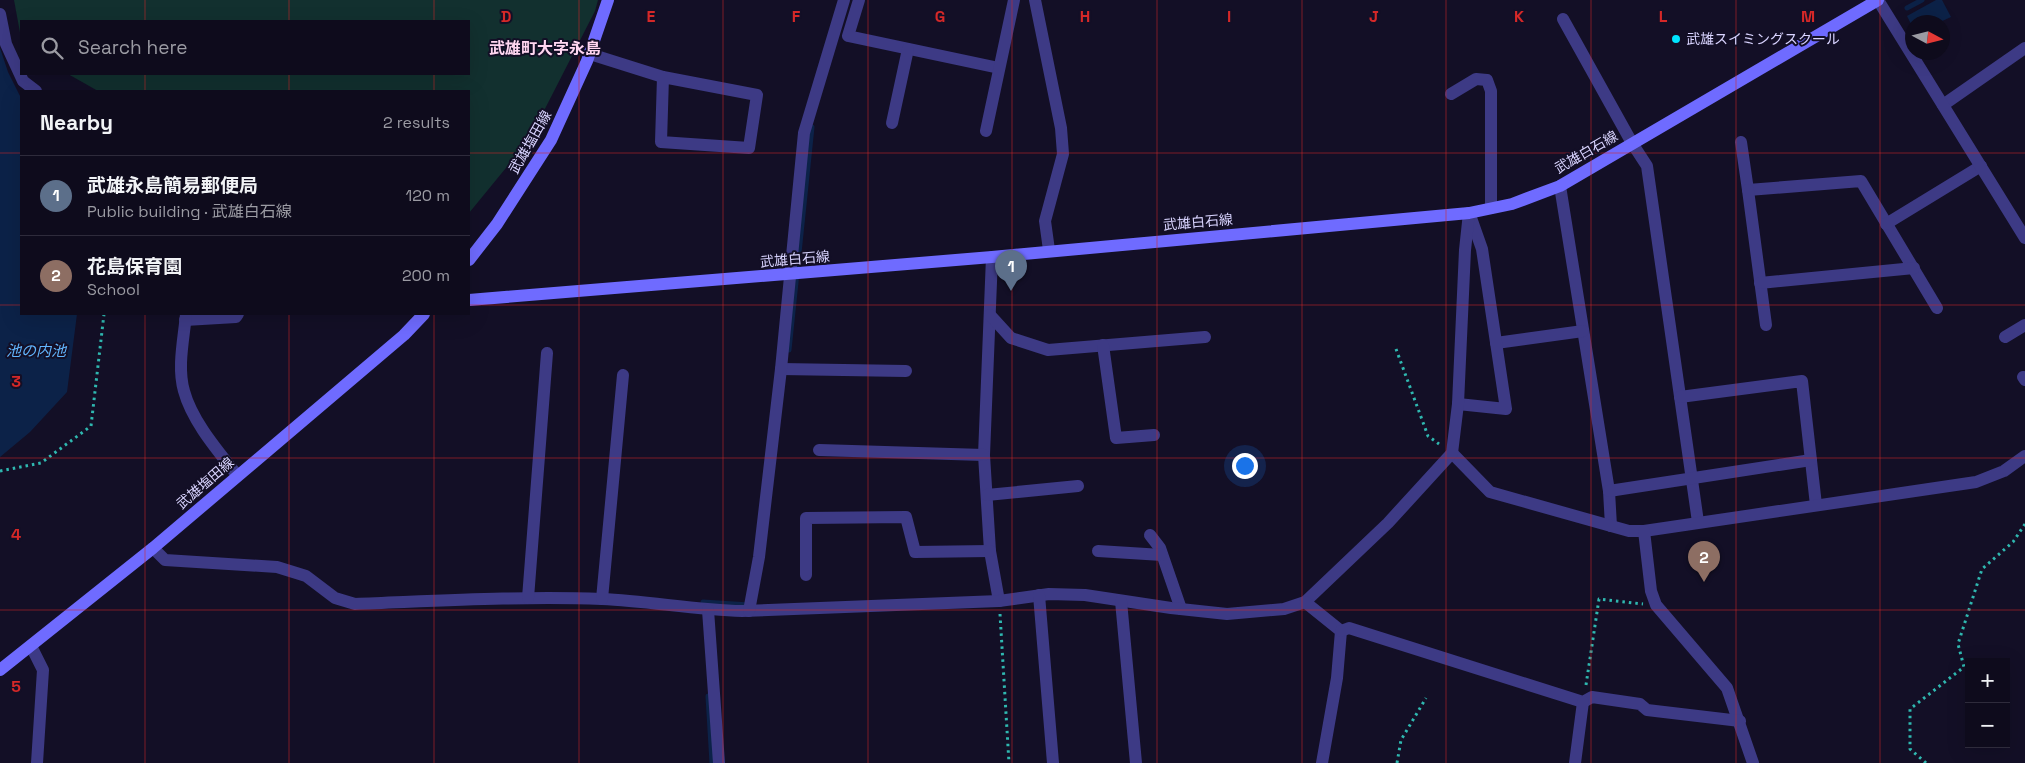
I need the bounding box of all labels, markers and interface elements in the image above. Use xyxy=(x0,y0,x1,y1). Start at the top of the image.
text: D xyxy=(501,6,511,27)
text: E xyxy=(647,6,656,27)
text: F xyxy=(792,6,801,27)
text: G xyxy=(935,6,945,27)
text: H xyxy=(1080,6,1090,27)
text: I xyxy=(1227,6,1231,27)
text: J xyxy=(1369,6,1379,27)
text: K xyxy=(1514,6,1524,27)
text: L xyxy=(1659,6,1668,27)
text: M xyxy=(1801,6,1815,27)
north arrow xyxy=(1905,15,1950,60)
search box xyxy=(20,20,470,75)
place label: 武雄スイミングスクール xyxy=(1686,30,1840,48)
marker: 武雄スイミングスクール xyxy=(1670,33,1682,45)
icon: search xyxy=(38,34,66,62)
text: Search here xyxy=(78,35,188,60)
district label: 武雄町大字永島 xyxy=(489,38,601,59)
street label: 武雄塩田線 xyxy=(505,107,555,177)
text: Nearby xyxy=(40,109,113,136)
text: 2 results xyxy=(383,112,450,133)
street label: 武雄白石線 xyxy=(1551,127,1621,177)
text: 武雄永島簡易郵便局 xyxy=(87,173,258,198)
text: 1 xyxy=(52,185,60,206)
text: 120 m xyxy=(406,185,450,206)
text: Public building · 武雄白石線 xyxy=(87,201,292,222)
street label: 武雄白石線 xyxy=(1162,210,1234,234)
street label: 武雄白石線 xyxy=(759,247,831,271)
pin: 1 xyxy=(995,250,1027,291)
text: 花島保育園 xyxy=(87,254,182,279)
text: 2 xyxy=(51,265,61,286)
text: 200 m xyxy=(402,265,450,286)
text: School xyxy=(87,279,140,300)
water label: 池の内池 xyxy=(6,341,68,360)
text: 3 xyxy=(11,371,21,392)
street label: 武雄塩田線 xyxy=(173,453,237,513)
your location xyxy=(1232,453,1258,479)
text: 4 xyxy=(11,524,21,545)
pin: 2 xyxy=(1688,541,1720,582)
map controls xyxy=(1965,658,2010,748)
button: + xyxy=(1965,658,2010,703)
text: 5 xyxy=(11,676,21,697)
button: − xyxy=(1965,703,2010,748)

